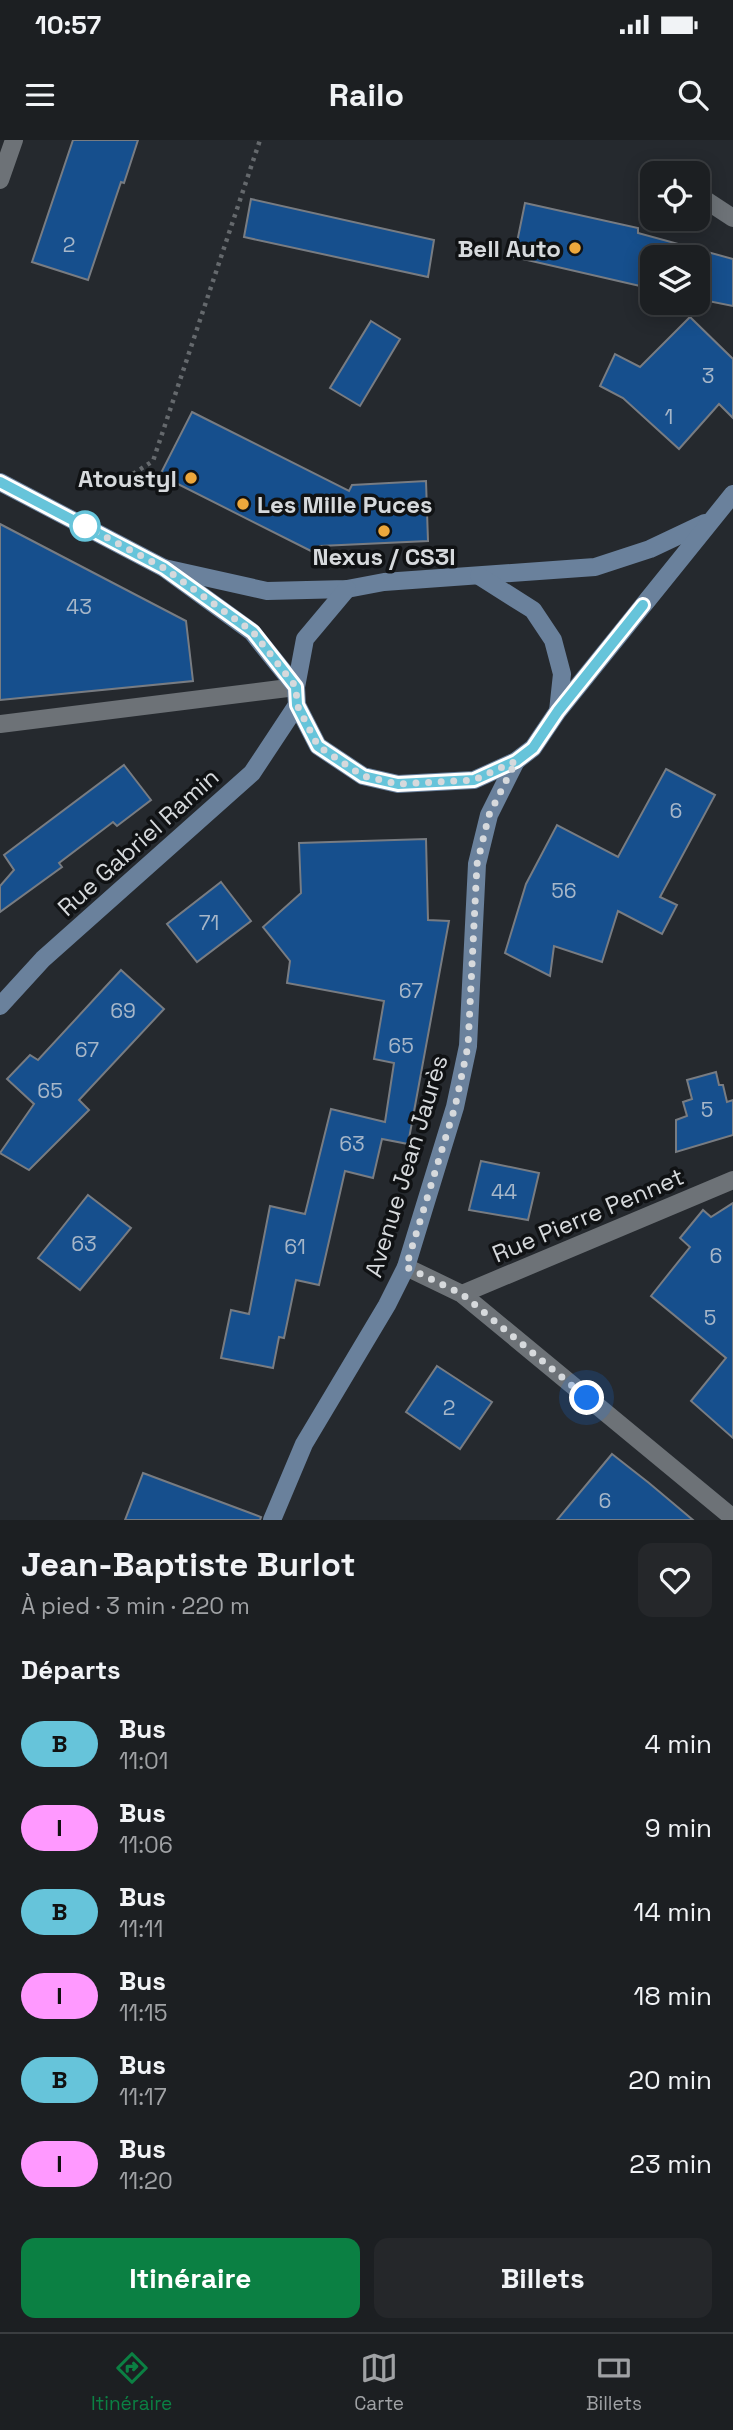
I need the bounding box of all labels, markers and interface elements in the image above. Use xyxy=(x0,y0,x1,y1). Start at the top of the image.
text: 10:57 xyxy=(35,8,101,42)
text: Railo xyxy=(329,75,404,115)
icon: menu xyxy=(21,76,59,114)
icon: search xyxy=(674,76,712,114)
map controls xyxy=(640,161,710,315)
button: locate xyxy=(640,161,710,231)
house number: 2 xyxy=(63,231,75,258)
place label: Bell Auto xyxy=(457,233,561,264)
marker: Bell Auto xyxy=(567,240,583,256)
button: layers xyxy=(640,245,710,315)
house number: 3 xyxy=(702,362,714,389)
house number: 1 xyxy=(665,403,673,430)
place label: Atoustyl xyxy=(78,463,177,494)
marker: Atoustyl xyxy=(183,470,199,486)
place label: Les Mille Puces xyxy=(257,489,433,520)
marker: Les Mille Puces xyxy=(235,496,251,512)
unlabelled marker xyxy=(70,511,100,541)
marker: Nexus / CS3I xyxy=(376,523,392,539)
place label: Nexus / CS3I xyxy=(312,541,456,572)
house number: 43 xyxy=(66,593,92,620)
street label: Rue Gabriel Ramin xyxy=(51,761,225,923)
house number: 6 xyxy=(670,797,682,824)
house number: 56 xyxy=(551,877,577,904)
house number: 71 xyxy=(199,909,219,936)
house number: 67 xyxy=(399,977,423,1004)
house number: 69 xyxy=(110,997,136,1024)
house number: 65 xyxy=(388,1032,414,1059)
house number: 67 xyxy=(75,1036,99,1063)
street label: Avenue Jean Jaurès xyxy=(357,1051,455,1281)
house number: 65 xyxy=(37,1077,63,1104)
house number: 5 xyxy=(701,1096,713,1123)
house number: 63 xyxy=(339,1130,365,1157)
street label: Rue Pierre Pennet xyxy=(487,1161,689,1269)
house number: 44 xyxy=(491,1178,517,1205)
house number: 63 xyxy=(71,1230,97,1257)
house number: 61 xyxy=(284,1233,306,1260)
house number: 6 xyxy=(710,1242,722,1269)
house number: 5 xyxy=(704,1304,716,1331)
your location xyxy=(569,1380,604,1415)
house number: 2 xyxy=(443,1394,455,1421)
house number: 6 xyxy=(599,1487,611,1514)
button: heart xyxy=(638,1543,712,1617)
text: Jean-Baptiste Burlot xyxy=(21,1544,356,1586)
text: À pied · 3 min · 220 m xyxy=(21,1591,250,1621)
text: Départs xyxy=(21,1653,121,1687)
text: Bus xyxy=(119,1712,166,1746)
text: 4 min xyxy=(644,1727,712,1761)
text: B xyxy=(52,1728,67,1759)
text: 11:01 xyxy=(119,1746,168,1776)
text: Bus xyxy=(119,1796,166,1830)
text: 9 min xyxy=(645,1811,712,1845)
text: I xyxy=(56,1812,63,1843)
text: 11:06 xyxy=(119,1830,173,1860)
text: Bus xyxy=(119,1880,166,1914)
text: 14 min xyxy=(634,1895,712,1929)
text: B xyxy=(52,1896,67,1927)
text: 11:11 xyxy=(119,1914,163,1944)
text: Bus xyxy=(119,1964,166,1998)
text: 18 min xyxy=(634,1979,712,2013)
text: I xyxy=(56,1980,63,2011)
text: 11:15 xyxy=(119,1998,167,2028)
text: Bus xyxy=(119,2048,166,2082)
text: 20 min xyxy=(628,2063,712,2097)
text: B xyxy=(52,2064,67,2095)
text: 11:17 xyxy=(119,2082,167,2112)
text: Bus xyxy=(119,2132,166,2166)
text: 23 min xyxy=(629,2147,712,2181)
text: I xyxy=(56,2148,63,2179)
text: 11:20 xyxy=(119,2166,173,2196)
button: Itinéraire xyxy=(21,2238,360,2318)
button: Billets xyxy=(374,2238,712,2318)
tab: Itinéraire xyxy=(91,2349,172,2416)
tab: Carte xyxy=(354,2349,404,2416)
tab: Billets xyxy=(586,2349,642,2416)

